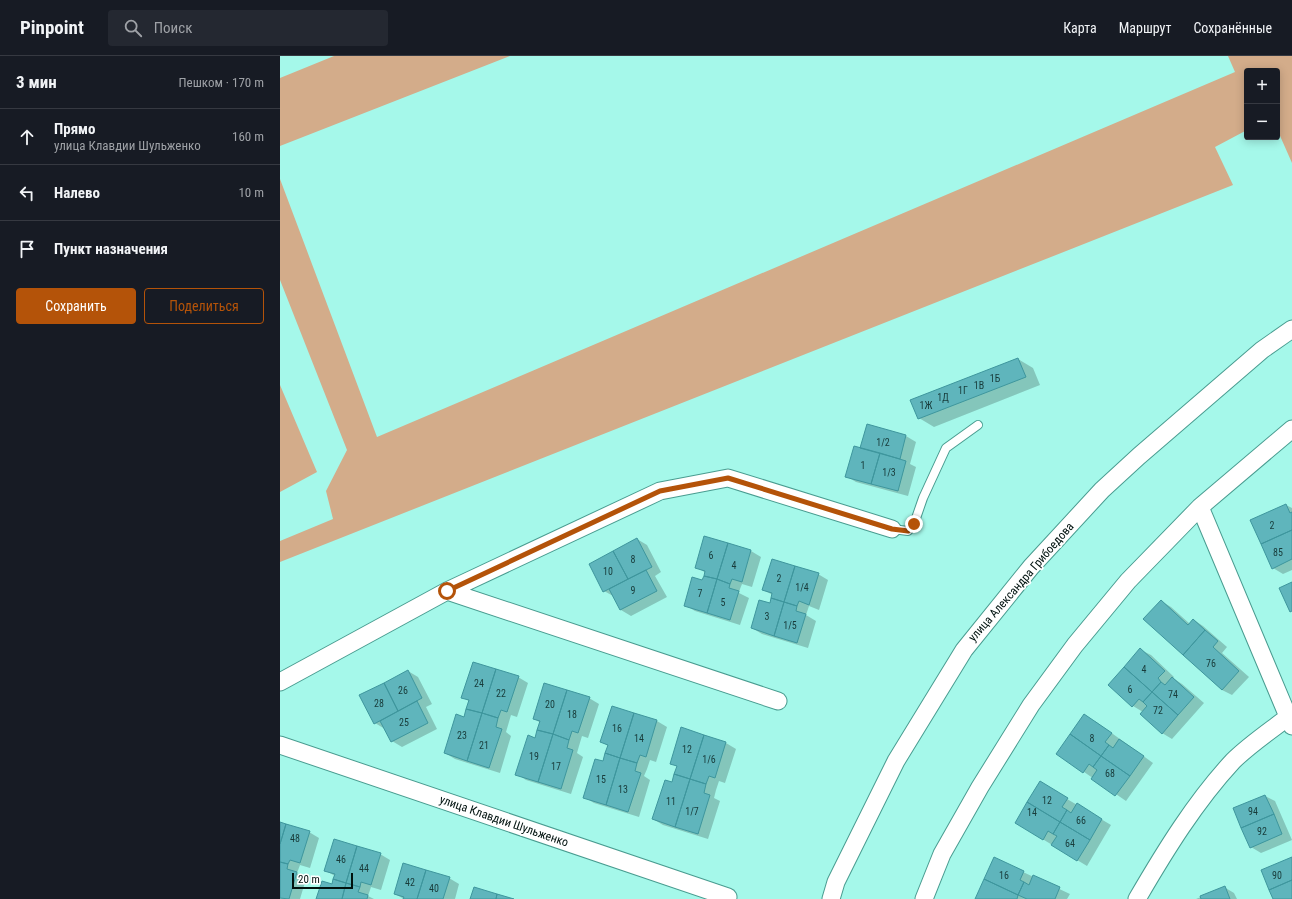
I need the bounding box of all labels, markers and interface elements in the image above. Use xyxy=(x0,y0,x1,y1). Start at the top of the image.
search box xyxy=(108,10,388,46)
text: Pinpoint xyxy=(20,16,84,39)
icon: search xyxy=(122,17,144,39)
text: Поиск xyxy=(154,19,192,37)
text: Карта xyxy=(1063,20,1097,36)
text: Маршрут xyxy=(1119,20,1171,36)
text: Сохранённые xyxy=(1193,20,1272,36)
map controls xyxy=(1244,68,1280,140)
button: + xyxy=(1244,68,1280,104)
text: 3 мин xyxy=(16,72,57,92)
text: Пешком · 170 m xyxy=(178,75,264,90)
button: − xyxy=(1244,104,1280,140)
text: Прямо xyxy=(54,120,95,138)
icon: ahead xyxy=(16,126,38,148)
text: 160 m xyxy=(232,129,264,144)
text: улица Клавдии Шульженко xyxy=(54,138,201,153)
icon: left xyxy=(16,182,38,204)
text: Налево xyxy=(54,184,100,202)
text: 10 m xyxy=(238,185,264,200)
icon: arrive xyxy=(16,238,38,260)
text: Пункт назначения xyxy=(54,240,168,258)
button: Сохранить xyxy=(16,288,136,324)
button: Поделиться xyxy=(144,288,264,324)
house number: 1Б xyxy=(990,373,1001,384)
house number: 1В xyxy=(974,380,984,391)
house number: 1Г xyxy=(958,385,968,396)
house number: 1Д xyxy=(937,392,949,403)
house number: 1Ж xyxy=(920,400,933,411)
house number: 1/2 xyxy=(876,437,890,448)
house number: 1 xyxy=(861,460,865,471)
house number: 1/3 xyxy=(882,467,896,478)
route end xyxy=(905,515,923,533)
street label: улица Александра Грибоедова xyxy=(966,520,1077,644)
house number: 2 xyxy=(1270,520,1275,531)
house number: 85 xyxy=(1273,547,1283,558)
house number: 6 xyxy=(709,550,714,561)
house number: 8 xyxy=(631,554,636,565)
house number: 4 xyxy=(732,560,737,571)
house number: 10 xyxy=(603,566,613,577)
house number: 2 xyxy=(777,573,782,584)
route start xyxy=(438,582,456,600)
house number: 1/4 xyxy=(795,582,809,593)
house number: 9 xyxy=(631,585,636,596)
house number: 7 xyxy=(698,588,703,599)
house number: 5 xyxy=(721,597,726,608)
house number: 3 xyxy=(765,611,770,622)
house number: 1/5 xyxy=(783,620,797,631)
house number: 76 xyxy=(1206,658,1216,669)
house number: 4 xyxy=(1142,664,1147,675)
house number: 24 xyxy=(474,678,484,689)
house number: 6 xyxy=(1128,684,1133,695)
house number: 26 xyxy=(398,685,408,696)
house number: 22 xyxy=(496,688,506,699)
house number: 74 xyxy=(1168,689,1178,700)
house number: 28 xyxy=(374,698,384,709)
house number: 20 xyxy=(545,699,555,710)
house number: 72 xyxy=(1153,705,1163,716)
house number: 18 xyxy=(567,709,577,720)
house number: 25 xyxy=(399,717,409,728)
house number: 16 xyxy=(612,723,622,734)
house number: 23 xyxy=(457,730,467,741)
house number: 14 xyxy=(634,733,644,744)
house number: 8 xyxy=(1090,733,1095,744)
house number: 21 xyxy=(479,740,489,751)
house number: 12 xyxy=(682,744,692,755)
house number: 19 xyxy=(529,751,539,762)
house number: 1/6 xyxy=(702,754,716,765)
house number: 17 xyxy=(551,761,561,772)
house number: 68 xyxy=(1105,768,1115,779)
house number: 15 xyxy=(596,774,606,785)
house number: 13 xyxy=(618,784,628,795)
street label: улица Клавдии Шульженко xyxy=(438,792,570,850)
house number: 12 xyxy=(1042,795,1052,806)
house number: 11 xyxy=(666,796,676,807)
house number: 1/7 xyxy=(685,806,699,817)
house number: 94 xyxy=(1248,806,1258,817)
house number: 14 xyxy=(1027,807,1037,818)
house number: 66 xyxy=(1076,815,1086,826)
house number: 92 xyxy=(1257,826,1267,837)
house number: 48 xyxy=(290,833,300,844)
house number: 64 xyxy=(1065,838,1075,849)
house number: 46 xyxy=(336,854,346,865)
house number: 44 xyxy=(359,863,369,874)
house number: 16 xyxy=(999,870,1009,881)
house number: 90 xyxy=(1272,870,1282,881)
scale bar xyxy=(292,871,353,890)
text: 20 m xyxy=(298,873,320,886)
house number: 42 xyxy=(405,877,415,888)
house number: 40 xyxy=(429,883,439,894)

